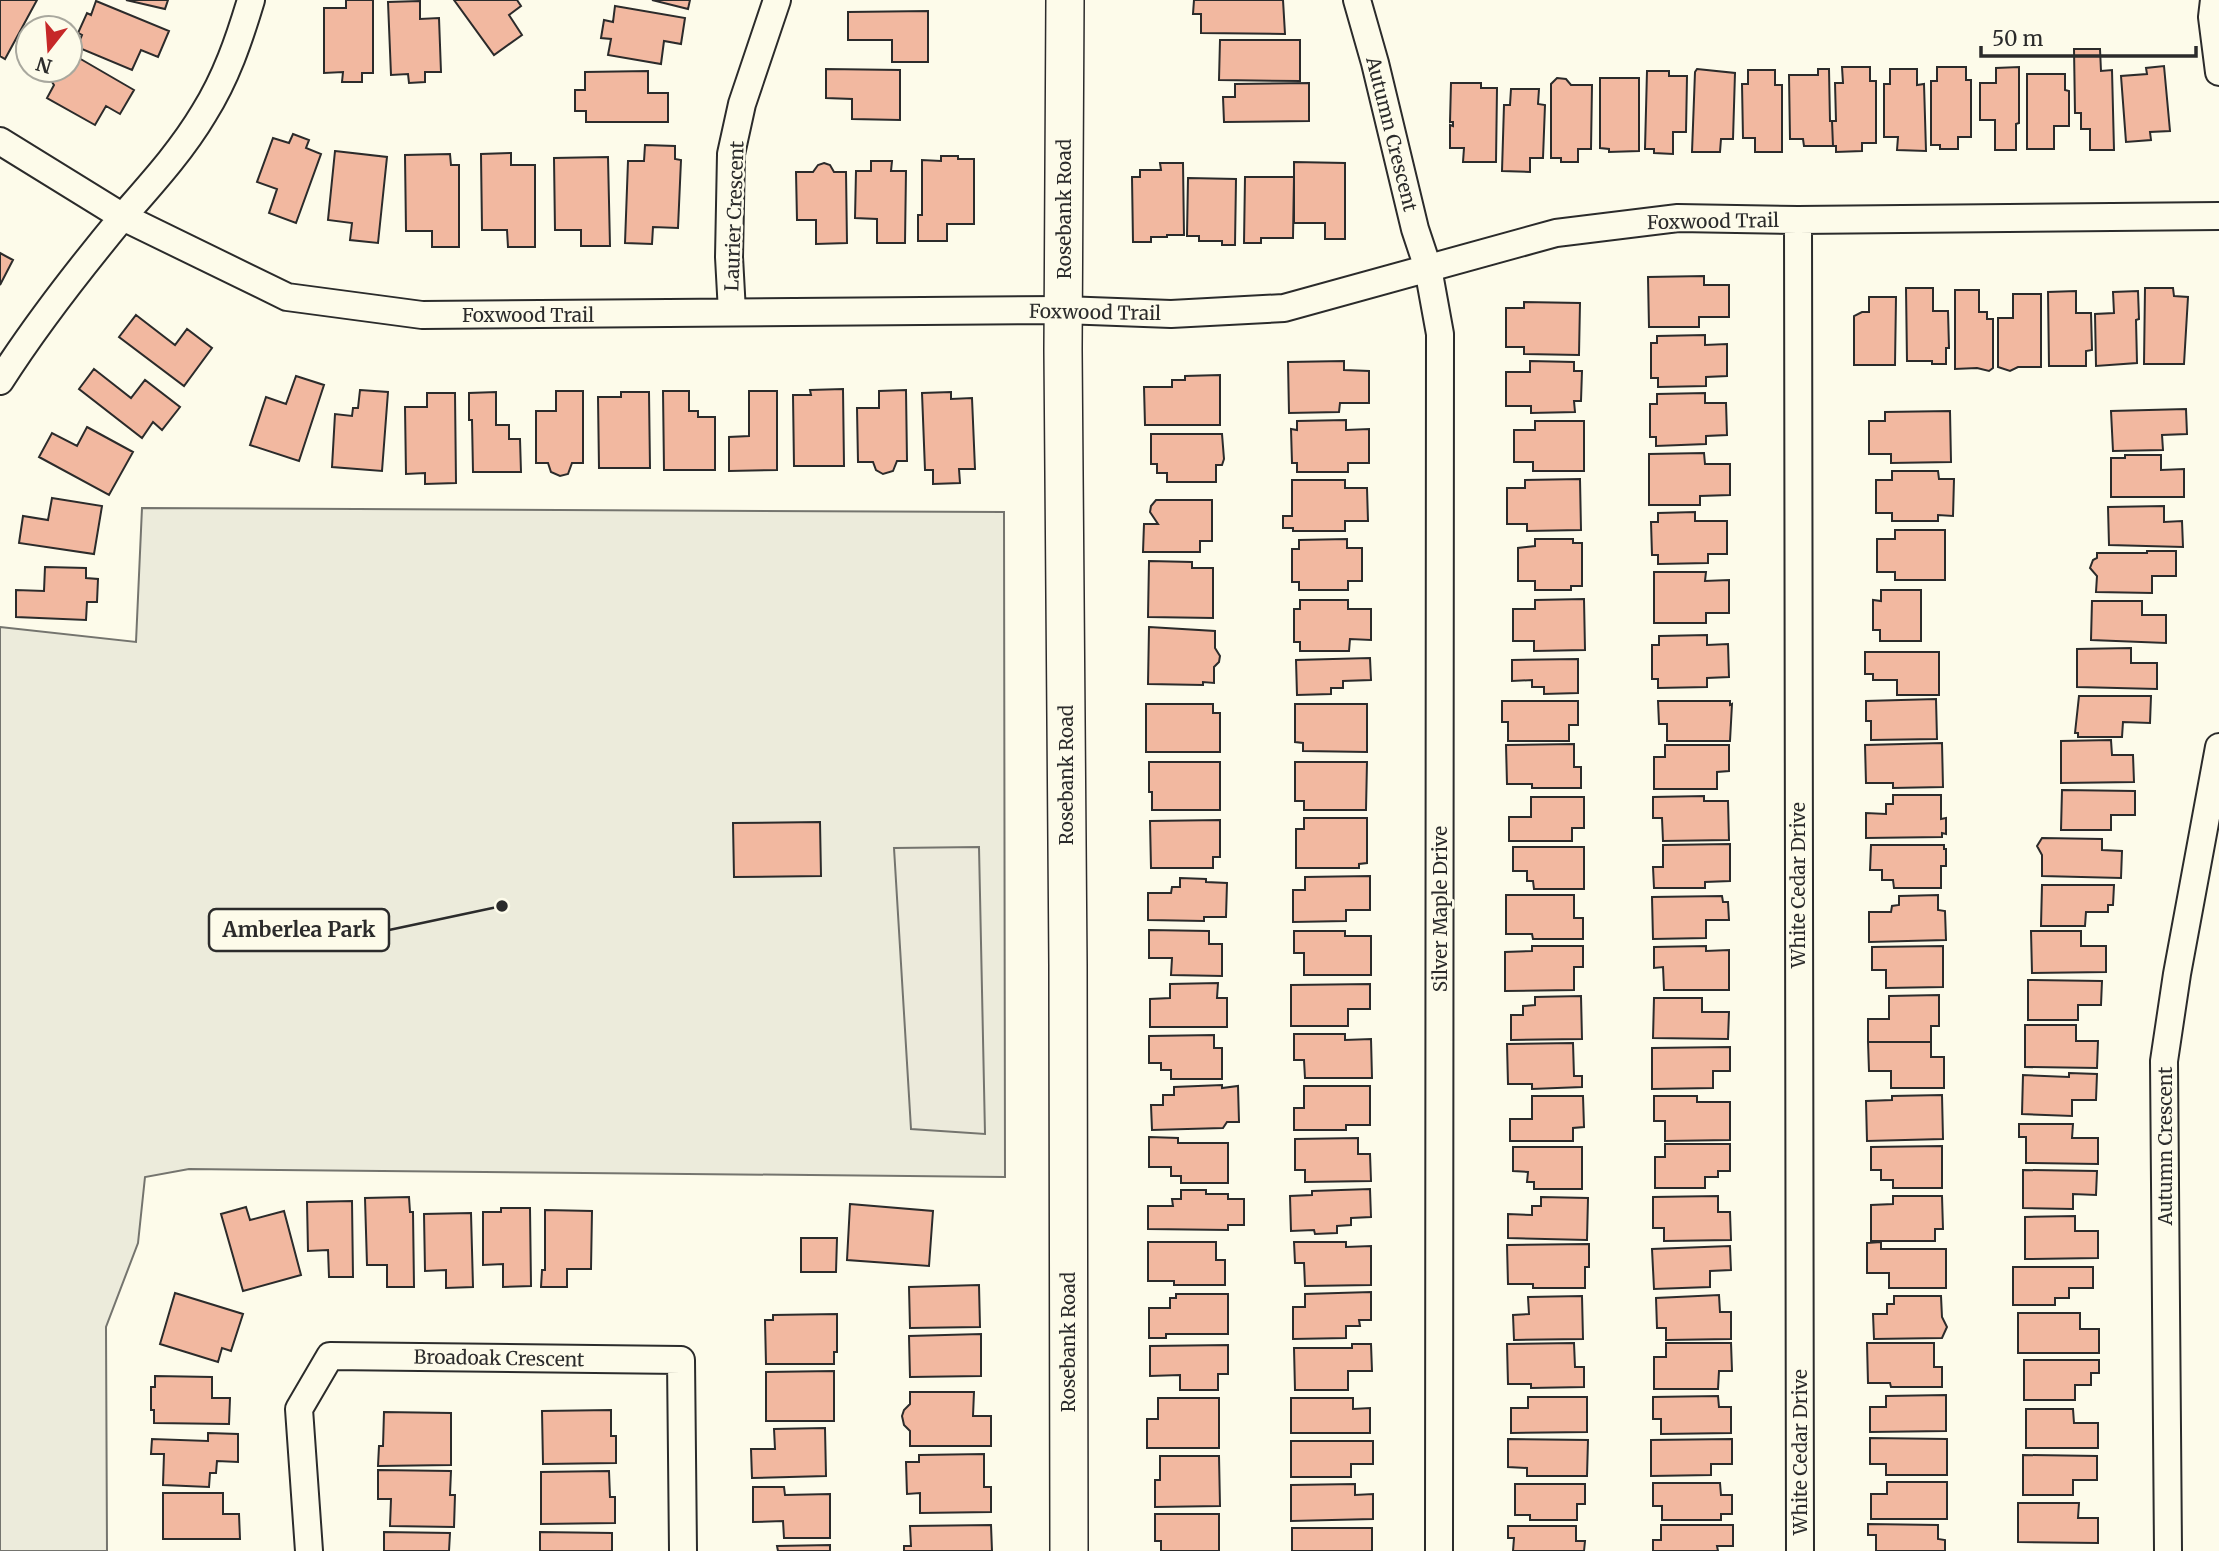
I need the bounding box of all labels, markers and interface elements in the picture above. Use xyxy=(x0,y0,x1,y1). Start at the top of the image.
north arrow xyxy=(14,14,84,84)
scale bar xyxy=(1981,14,2196,58)
text: 50 m xyxy=(1992,25,2043,52)
text: N xyxy=(33,52,55,79)
street label: Autumn Crescent xyxy=(1361,53,1423,214)
street label: Rosebank Road xyxy=(1052,139,1076,279)
street label: Laurier Crescent xyxy=(719,140,749,292)
street label: Foxwood Trail xyxy=(1647,208,1779,234)
street label: Foxwood Trail xyxy=(1029,299,1161,325)
street label: Foxwood Trail xyxy=(462,303,594,327)
street label: Rosebank Road xyxy=(1054,705,1078,845)
street label: White Cedar Drive xyxy=(1786,802,1810,969)
street label: Silver Maple Drive xyxy=(1428,826,1452,992)
callout: Amberlea Park xyxy=(209,909,389,951)
text: Amberlea Park xyxy=(222,916,376,943)
street label: Autumn Crescent xyxy=(2153,1066,2177,1226)
street label: Rosebank Road xyxy=(1056,1272,1080,1412)
street label: Broadoak Crescent xyxy=(413,1345,585,1371)
street label: White Cedar Drive xyxy=(1788,1369,1812,1536)

